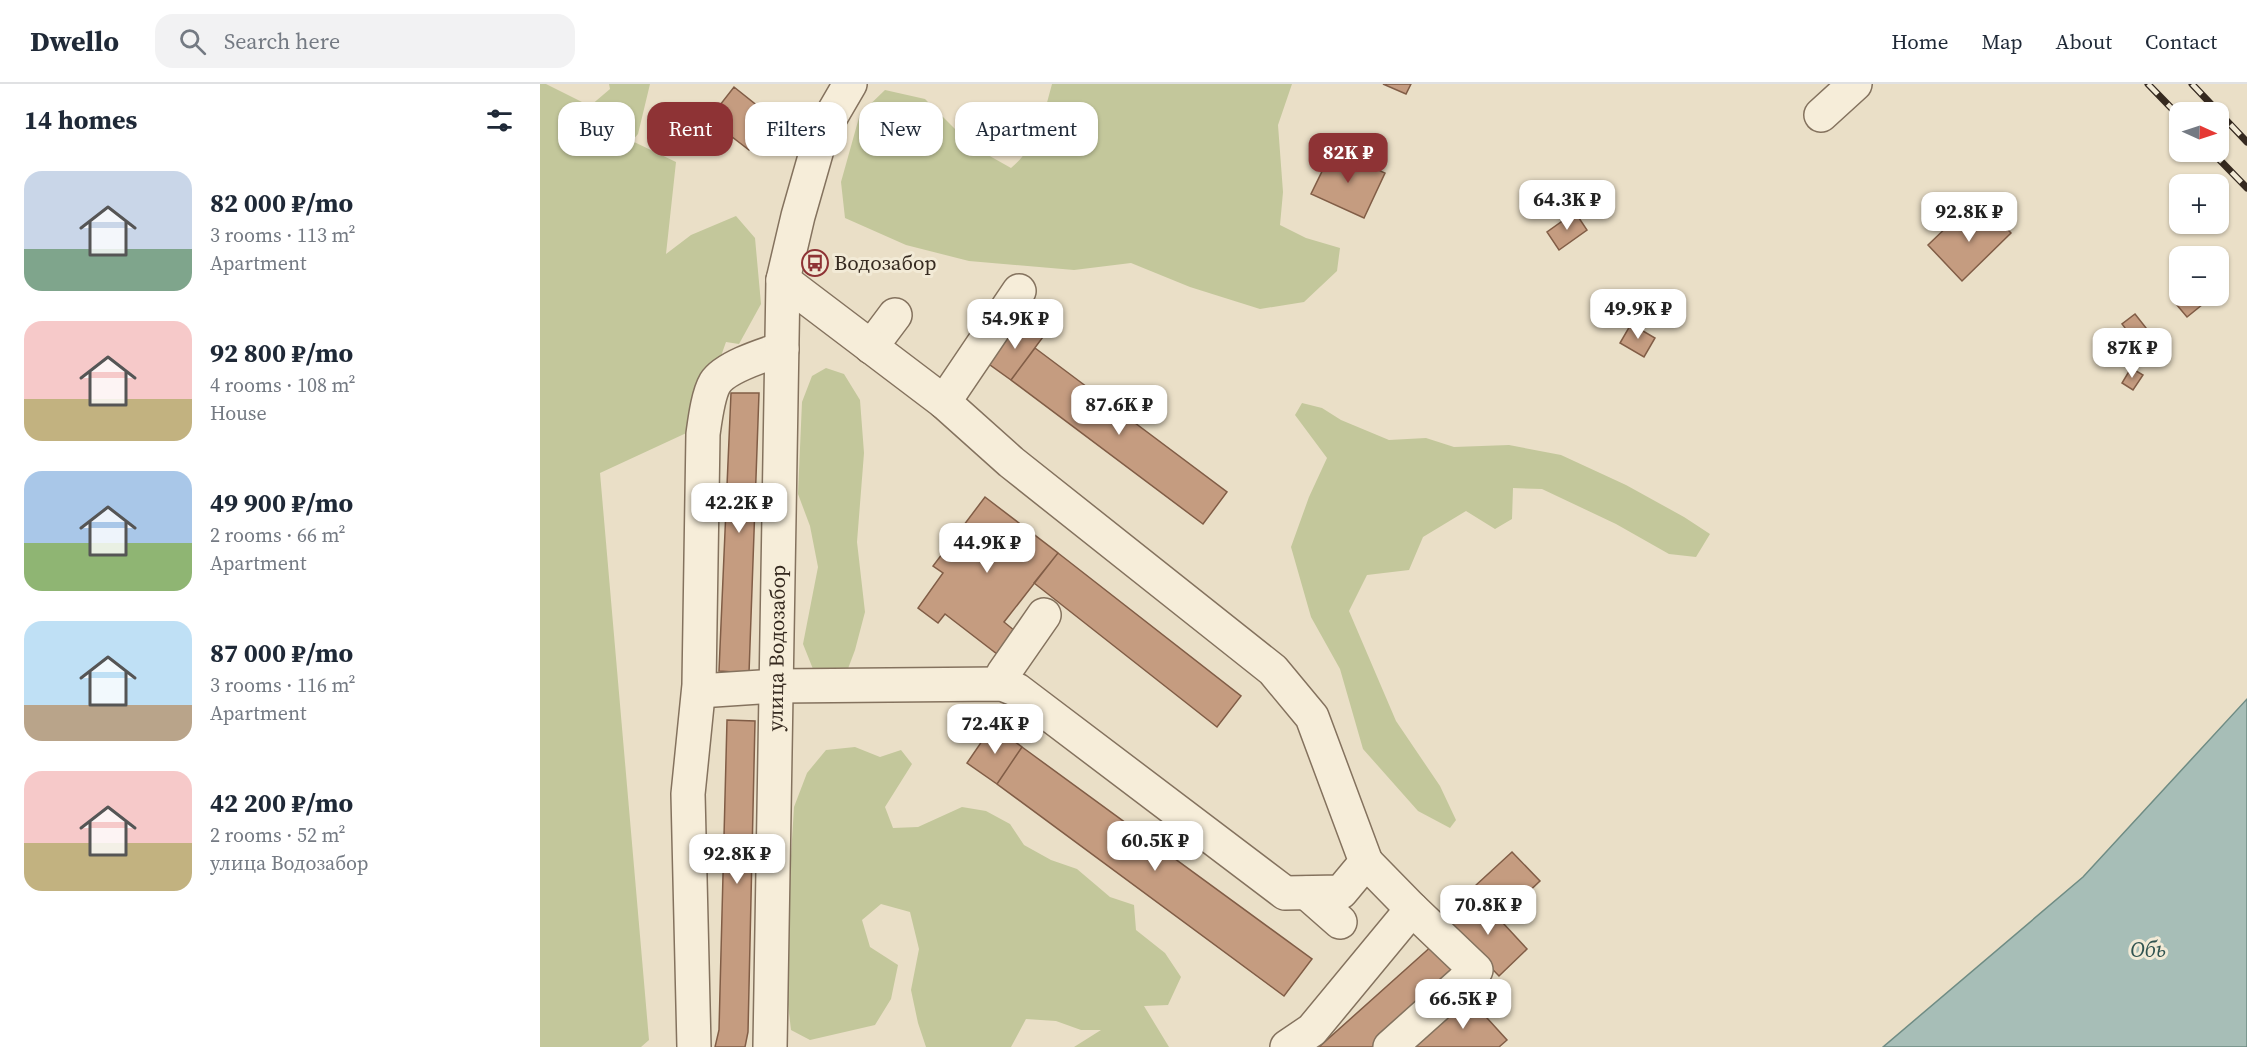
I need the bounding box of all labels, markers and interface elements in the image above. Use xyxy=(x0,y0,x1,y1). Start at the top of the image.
search box xyxy=(155,14,575,68)
text: Dwello xyxy=(30,22,119,60)
icon: search xyxy=(176,25,209,58)
text: Search here xyxy=(224,26,340,56)
text: Home xyxy=(1891,27,1949,56)
text: Map xyxy=(1982,27,2023,56)
text: About xyxy=(2056,27,2112,56)
text: Contact xyxy=(2145,27,2217,56)
text: 14 homes xyxy=(24,102,137,138)
chip: Buy xyxy=(558,102,635,156)
chip: Rent xyxy=(647,102,733,156)
chip: Filters xyxy=(745,102,847,156)
chip: New xyxy=(859,102,943,156)
chip: Apartment xyxy=(955,102,1098,156)
north arrow xyxy=(2169,102,2229,162)
map controls xyxy=(2169,102,2229,306)
icon: filters xyxy=(483,104,516,137)
pin: 82K ₽ xyxy=(1306,133,1390,184)
text: 82K ₽ xyxy=(1323,138,1373,166)
button: + xyxy=(2169,174,2229,234)
pin: 64.3K ₽ xyxy=(1512,180,1622,231)
text: 82 000 ₽/mo xyxy=(210,185,353,221)
text: 64.3K ₽ xyxy=(1533,185,1601,213)
pin: 92.8K ₽ xyxy=(1914,192,2024,243)
icon: home xyxy=(72,195,144,267)
text: 92.8K ₽ xyxy=(1935,197,2003,225)
text: 3 rooms · 113 m² xyxy=(210,221,356,249)
button: − xyxy=(2169,246,2229,306)
bus stop icon: Водозабор xyxy=(800,248,830,278)
place label: Водозабор xyxy=(834,248,936,277)
text: Apartment xyxy=(210,249,307,277)
pin: 49.9K ₽ xyxy=(1583,289,1693,340)
text: 49.9K ₽ xyxy=(1604,294,1672,322)
pin: 54.9K ₽ xyxy=(960,299,1070,350)
text: 54.9K ₽ xyxy=(981,304,1049,332)
pin: 87K ₽ xyxy=(2090,328,2174,379)
text: 87K ₽ xyxy=(2107,333,2157,361)
text: 92 800 ₽/mo xyxy=(210,335,353,371)
icon: home xyxy=(72,345,144,417)
text: 4 rooms · 108 m² xyxy=(210,371,356,399)
pin: 87.6K ₽ xyxy=(1064,385,1174,436)
text: 87.6K ₽ xyxy=(1085,390,1153,418)
text: House xyxy=(210,399,267,427)
pin: 42.2K ₽ xyxy=(684,483,794,534)
text: 49 900 ₽/mo xyxy=(210,485,353,521)
text: 42.2K ₽ xyxy=(705,488,773,516)
icon: home xyxy=(72,495,144,567)
text: 2 rooms · 66 m² xyxy=(210,521,346,549)
pin: 44.9K ₽ xyxy=(932,523,1042,574)
text: 44.9K ₽ xyxy=(953,528,1021,556)
text: Apartment xyxy=(210,549,307,577)
street label: улица Водозабор xyxy=(760,565,792,732)
text: 87 000 ₽/mo xyxy=(210,635,353,671)
icon: home xyxy=(72,645,144,717)
text: 3 rooms · 116 m² xyxy=(210,671,356,699)
text: Apartment xyxy=(210,699,307,727)
pin: 72.4K ₽ xyxy=(940,704,1050,755)
text: 72.4K ₽ xyxy=(961,709,1029,737)
text: 42 200 ₽/mo xyxy=(210,785,353,821)
icon: home xyxy=(72,795,144,867)
text: 2 rooms · 52 m² xyxy=(210,821,346,849)
pin: 60.5K ₽ xyxy=(1100,821,1210,872)
text: 60.5K ₽ xyxy=(1121,826,1189,854)
pin: 92.8K ₽ xyxy=(682,834,792,885)
text: 92.8K ₽ xyxy=(703,839,771,867)
text: улица Водозабор xyxy=(210,849,369,877)
pin: 70.8K ₽ xyxy=(1433,885,1543,936)
text: 70.8K ₽ xyxy=(1454,890,1522,918)
water label: Обь xyxy=(2130,934,2166,964)
pin: 66.5K ₽ xyxy=(1408,979,1518,1030)
text: 66.5K ₽ xyxy=(1429,984,1497,1012)

